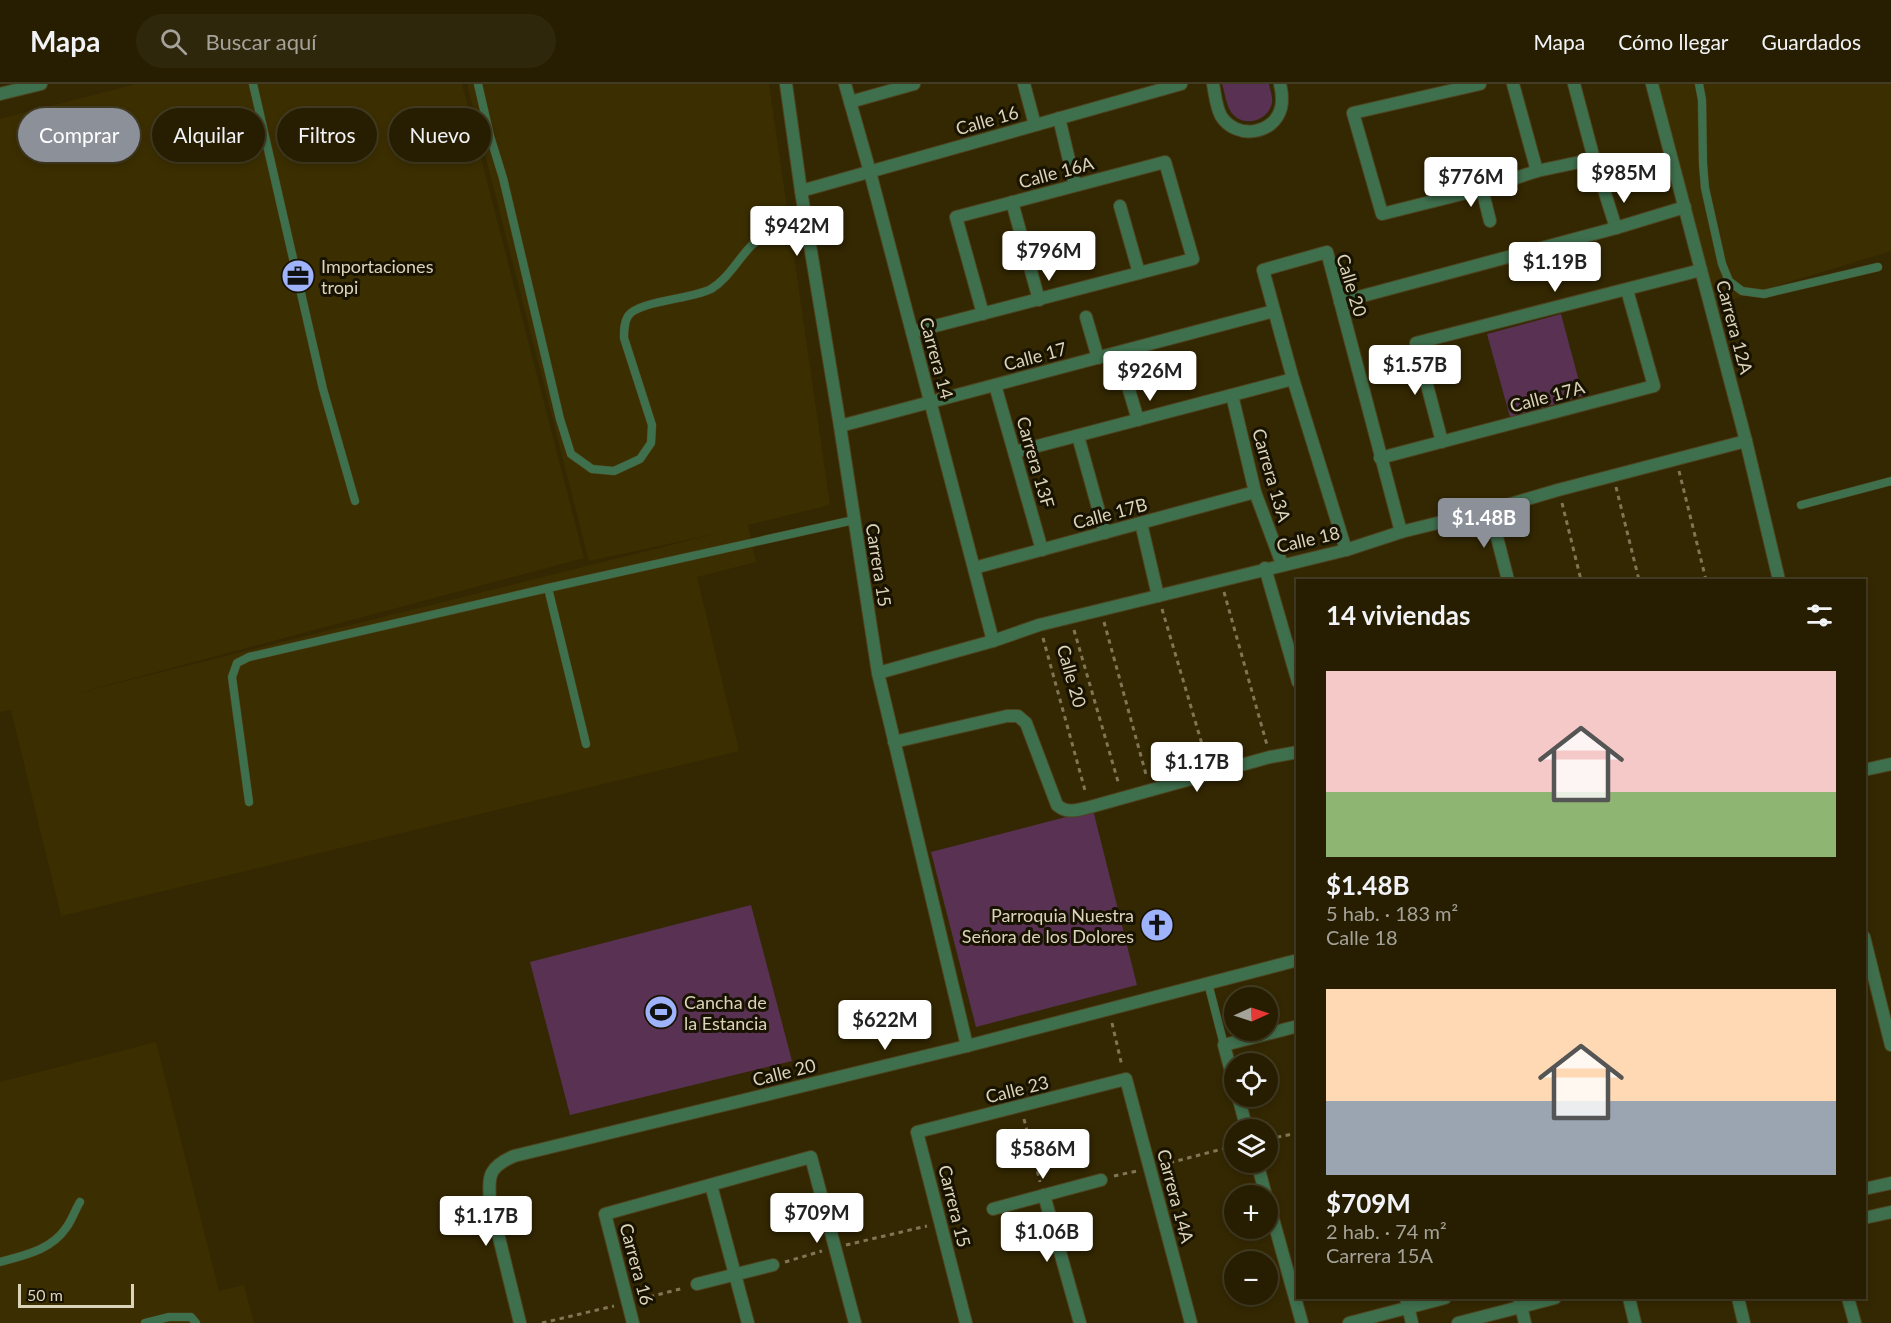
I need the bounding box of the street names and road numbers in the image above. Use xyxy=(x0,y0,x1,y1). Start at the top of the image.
street label: Calle 16 xyxy=(953,101,1021,139)
street label: Calle 16A xyxy=(1016,151,1097,193)
street label: Calle 20 xyxy=(1332,251,1372,319)
street label: Carrera 12A xyxy=(1712,278,1758,377)
street label: Carrera 14 xyxy=(915,315,959,401)
street label: Calle 17 xyxy=(1001,337,1069,375)
street label: Calle 17A xyxy=(1507,375,1588,417)
street label: Carrera 13F xyxy=(1012,414,1060,510)
street label: Carrera 13A xyxy=(1248,426,1296,525)
street label: Calle 17B xyxy=(1070,493,1150,533)
street label: Calle 18 xyxy=(1274,521,1342,557)
street label: Carrera 15 xyxy=(862,522,896,608)
street label: Calle 20 xyxy=(1053,642,1091,710)
street label: Calle 20 xyxy=(750,1054,818,1090)
street label: Calle 23 xyxy=(983,1071,1051,1107)
street label: Carrera 14A xyxy=(1153,1147,1199,1246)
street label: Carrera 15 xyxy=(934,1163,976,1249)
street label: Carrera 16 xyxy=(615,1221,659,1307)

